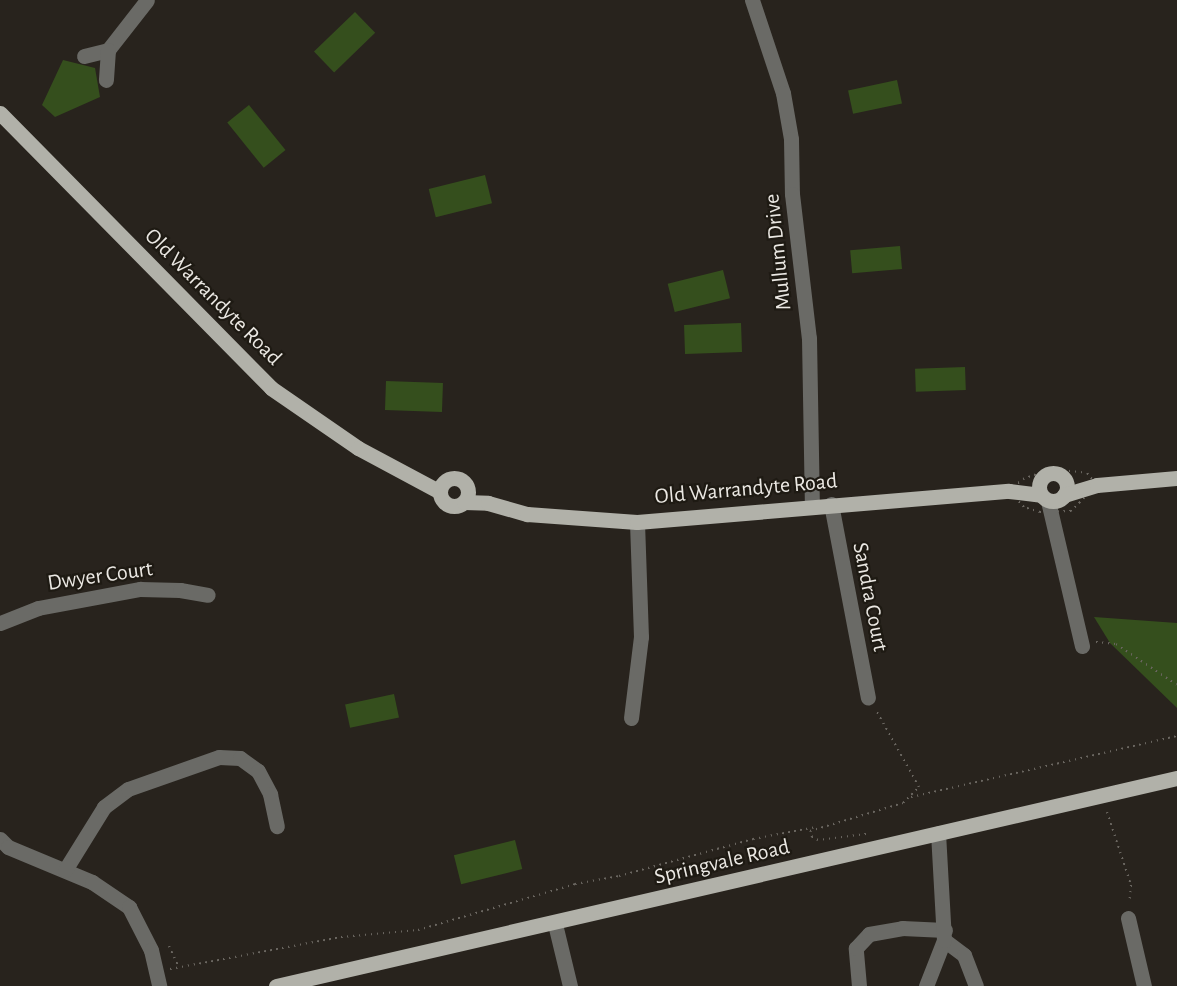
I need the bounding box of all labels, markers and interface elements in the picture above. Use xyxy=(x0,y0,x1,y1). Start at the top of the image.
street label: Mullum Drive xyxy=(759,192,797,312)
street label: Old Warrandyte Road xyxy=(139,223,287,371)
street label: Old Warrandyte Road xyxy=(654,468,838,510)
street label: Sandra Court xyxy=(847,540,893,654)
street label: Dwyer Court xyxy=(46,556,154,596)
street label: Springvale Road xyxy=(652,834,792,890)

